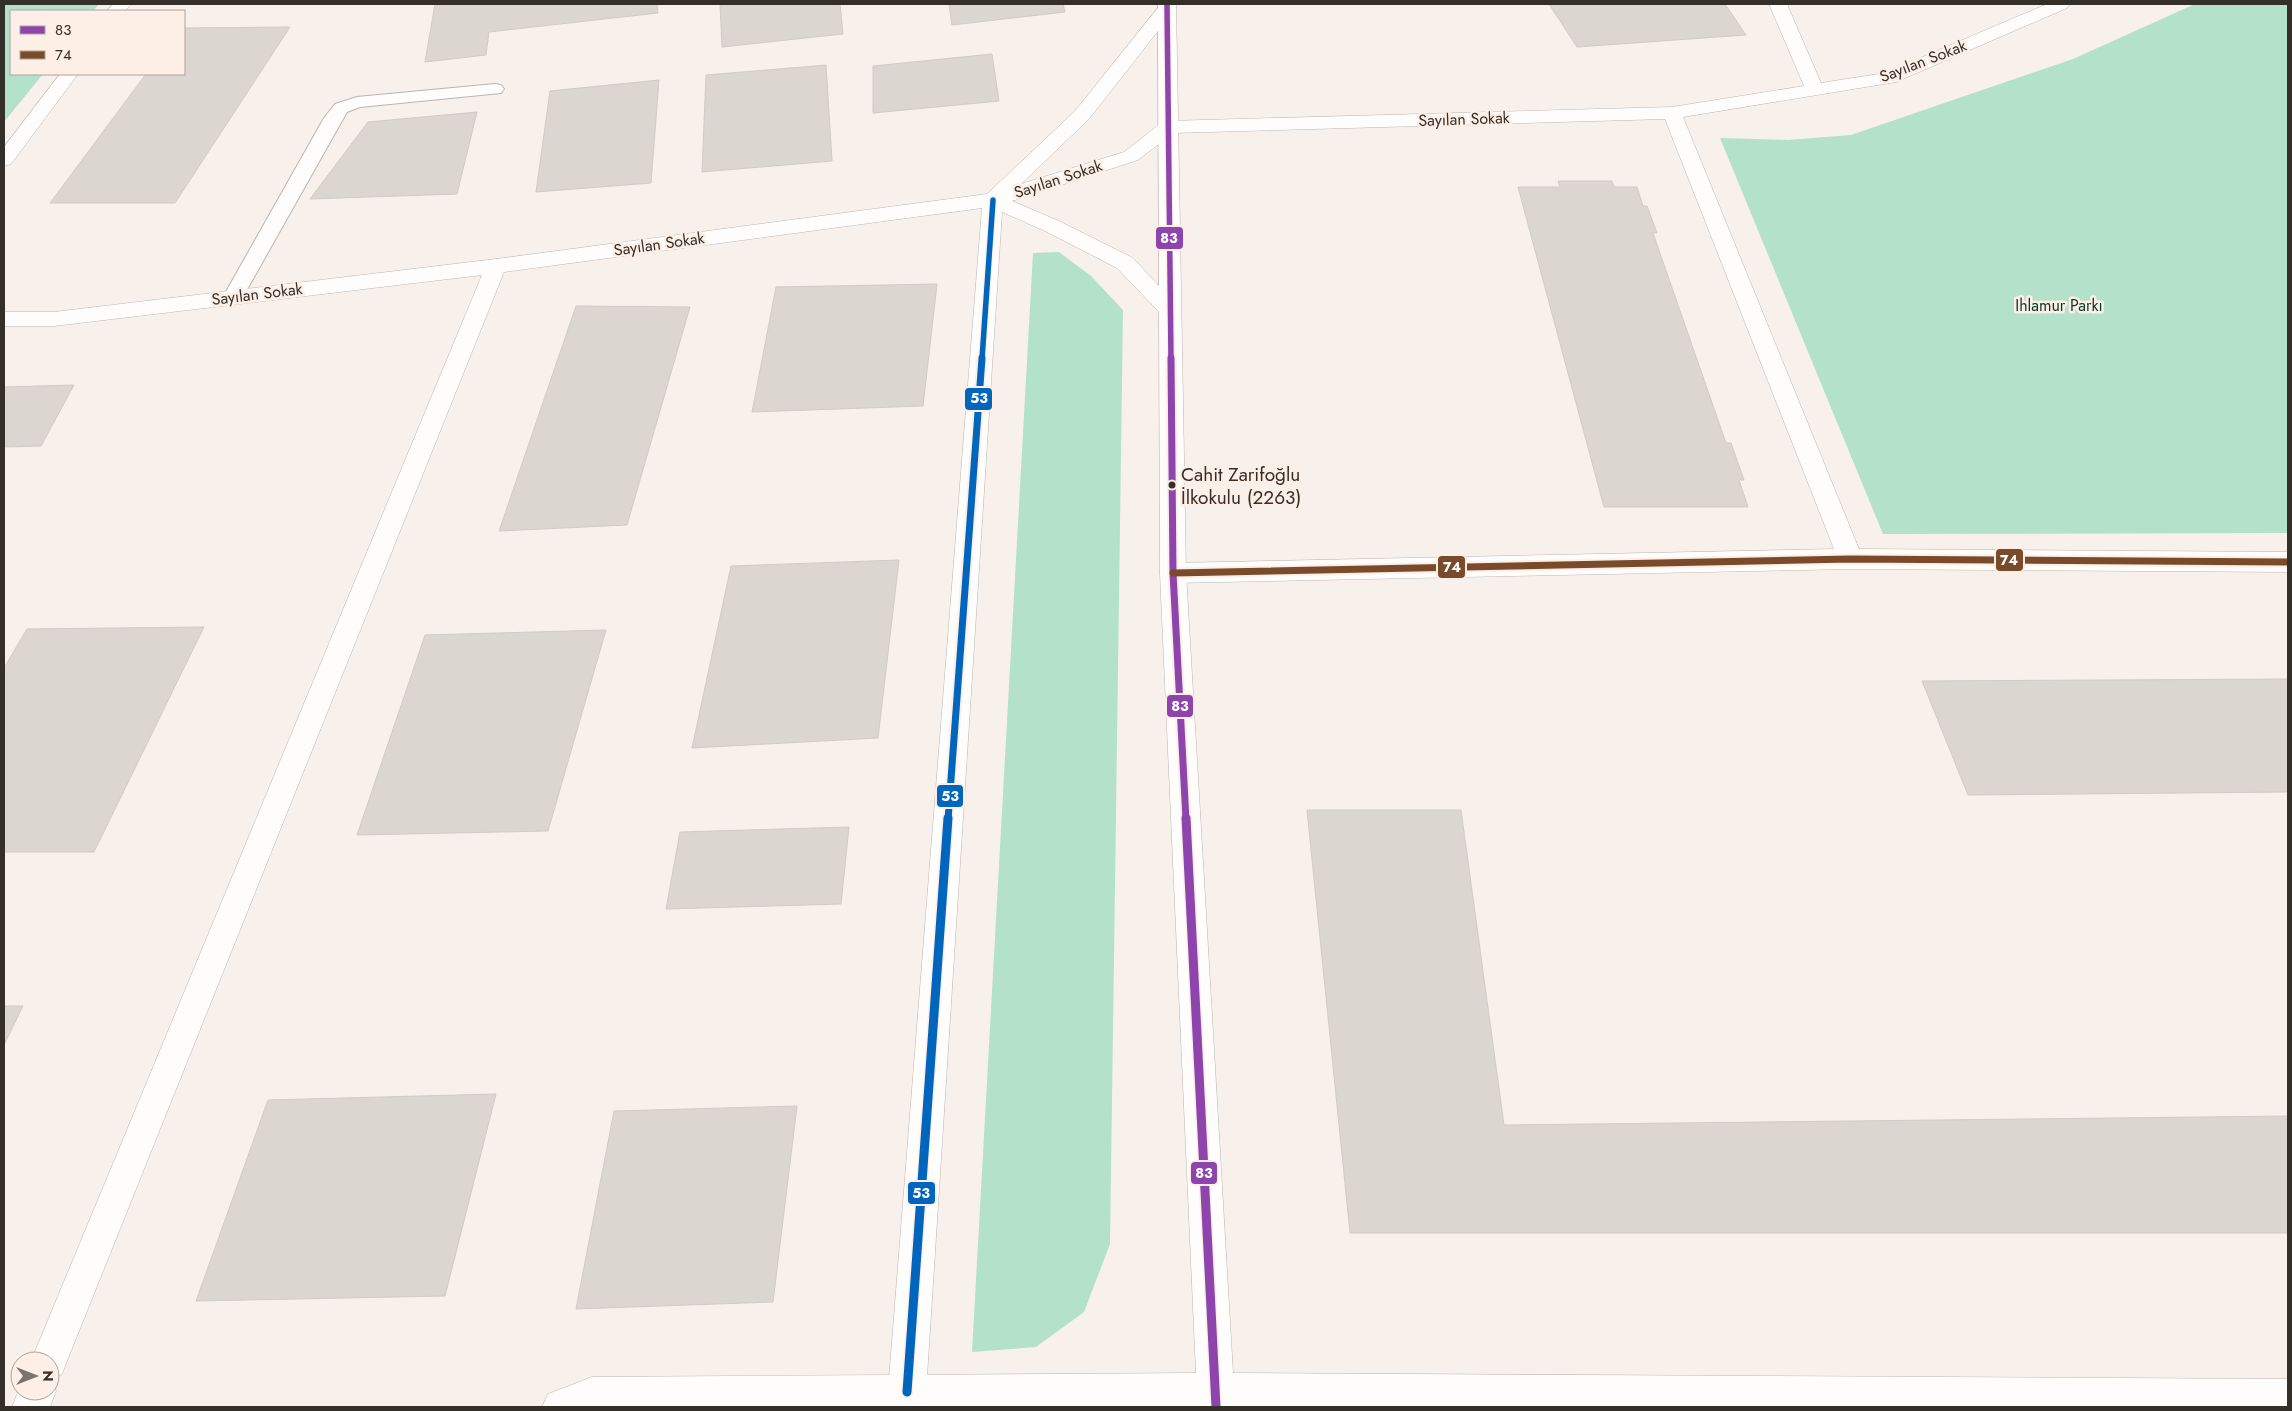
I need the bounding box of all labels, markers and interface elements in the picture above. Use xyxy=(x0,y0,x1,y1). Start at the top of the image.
legend xyxy=(10,10,185,75)
text: 83 xyxy=(55,19,71,41)
street label: Sayılan Sokak xyxy=(1876,34,1971,88)
text: 74 xyxy=(55,44,72,66)
street label: Sayılan Sokak xyxy=(1418,106,1511,132)
street label: Sayılan Sokak xyxy=(1011,154,1106,204)
street label: Sayılan Sokak xyxy=(612,226,707,262)
line badge: 83 xyxy=(1155,226,1184,250)
text: 83 xyxy=(1160,228,1178,248)
street label: Sayılan Sokak xyxy=(210,277,305,311)
park label: Ihlamur Parkı xyxy=(2015,294,2103,317)
line badge: 53 xyxy=(964,387,993,411)
text: 53 xyxy=(970,388,988,408)
place label: Cahit Zarifoğlu İlkokulu (2263) xyxy=(1181,461,1301,511)
marker: Cahit Zarifoğlu İlkokulu (2263) xyxy=(1167,480,1177,490)
line badge: 74 xyxy=(1995,548,2024,572)
text: 74 xyxy=(2000,550,2018,570)
line badge: 74 xyxy=(1437,555,1466,579)
text: 74 xyxy=(1443,557,1461,577)
line badge: 83 xyxy=(1166,694,1194,718)
text: 83 xyxy=(1171,696,1189,716)
line badge: 53 xyxy=(936,784,964,808)
text: 53 xyxy=(941,786,959,806)
line badge: 83 xyxy=(1190,1161,1218,1185)
text: 83 xyxy=(1195,1163,1213,1183)
line badge: 53 xyxy=(907,1181,936,1205)
text: 53 xyxy=(912,1183,930,1203)
north arrow xyxy=(10,1351,60,1401)
text: N xyxy=(38,1370,58,1382)

